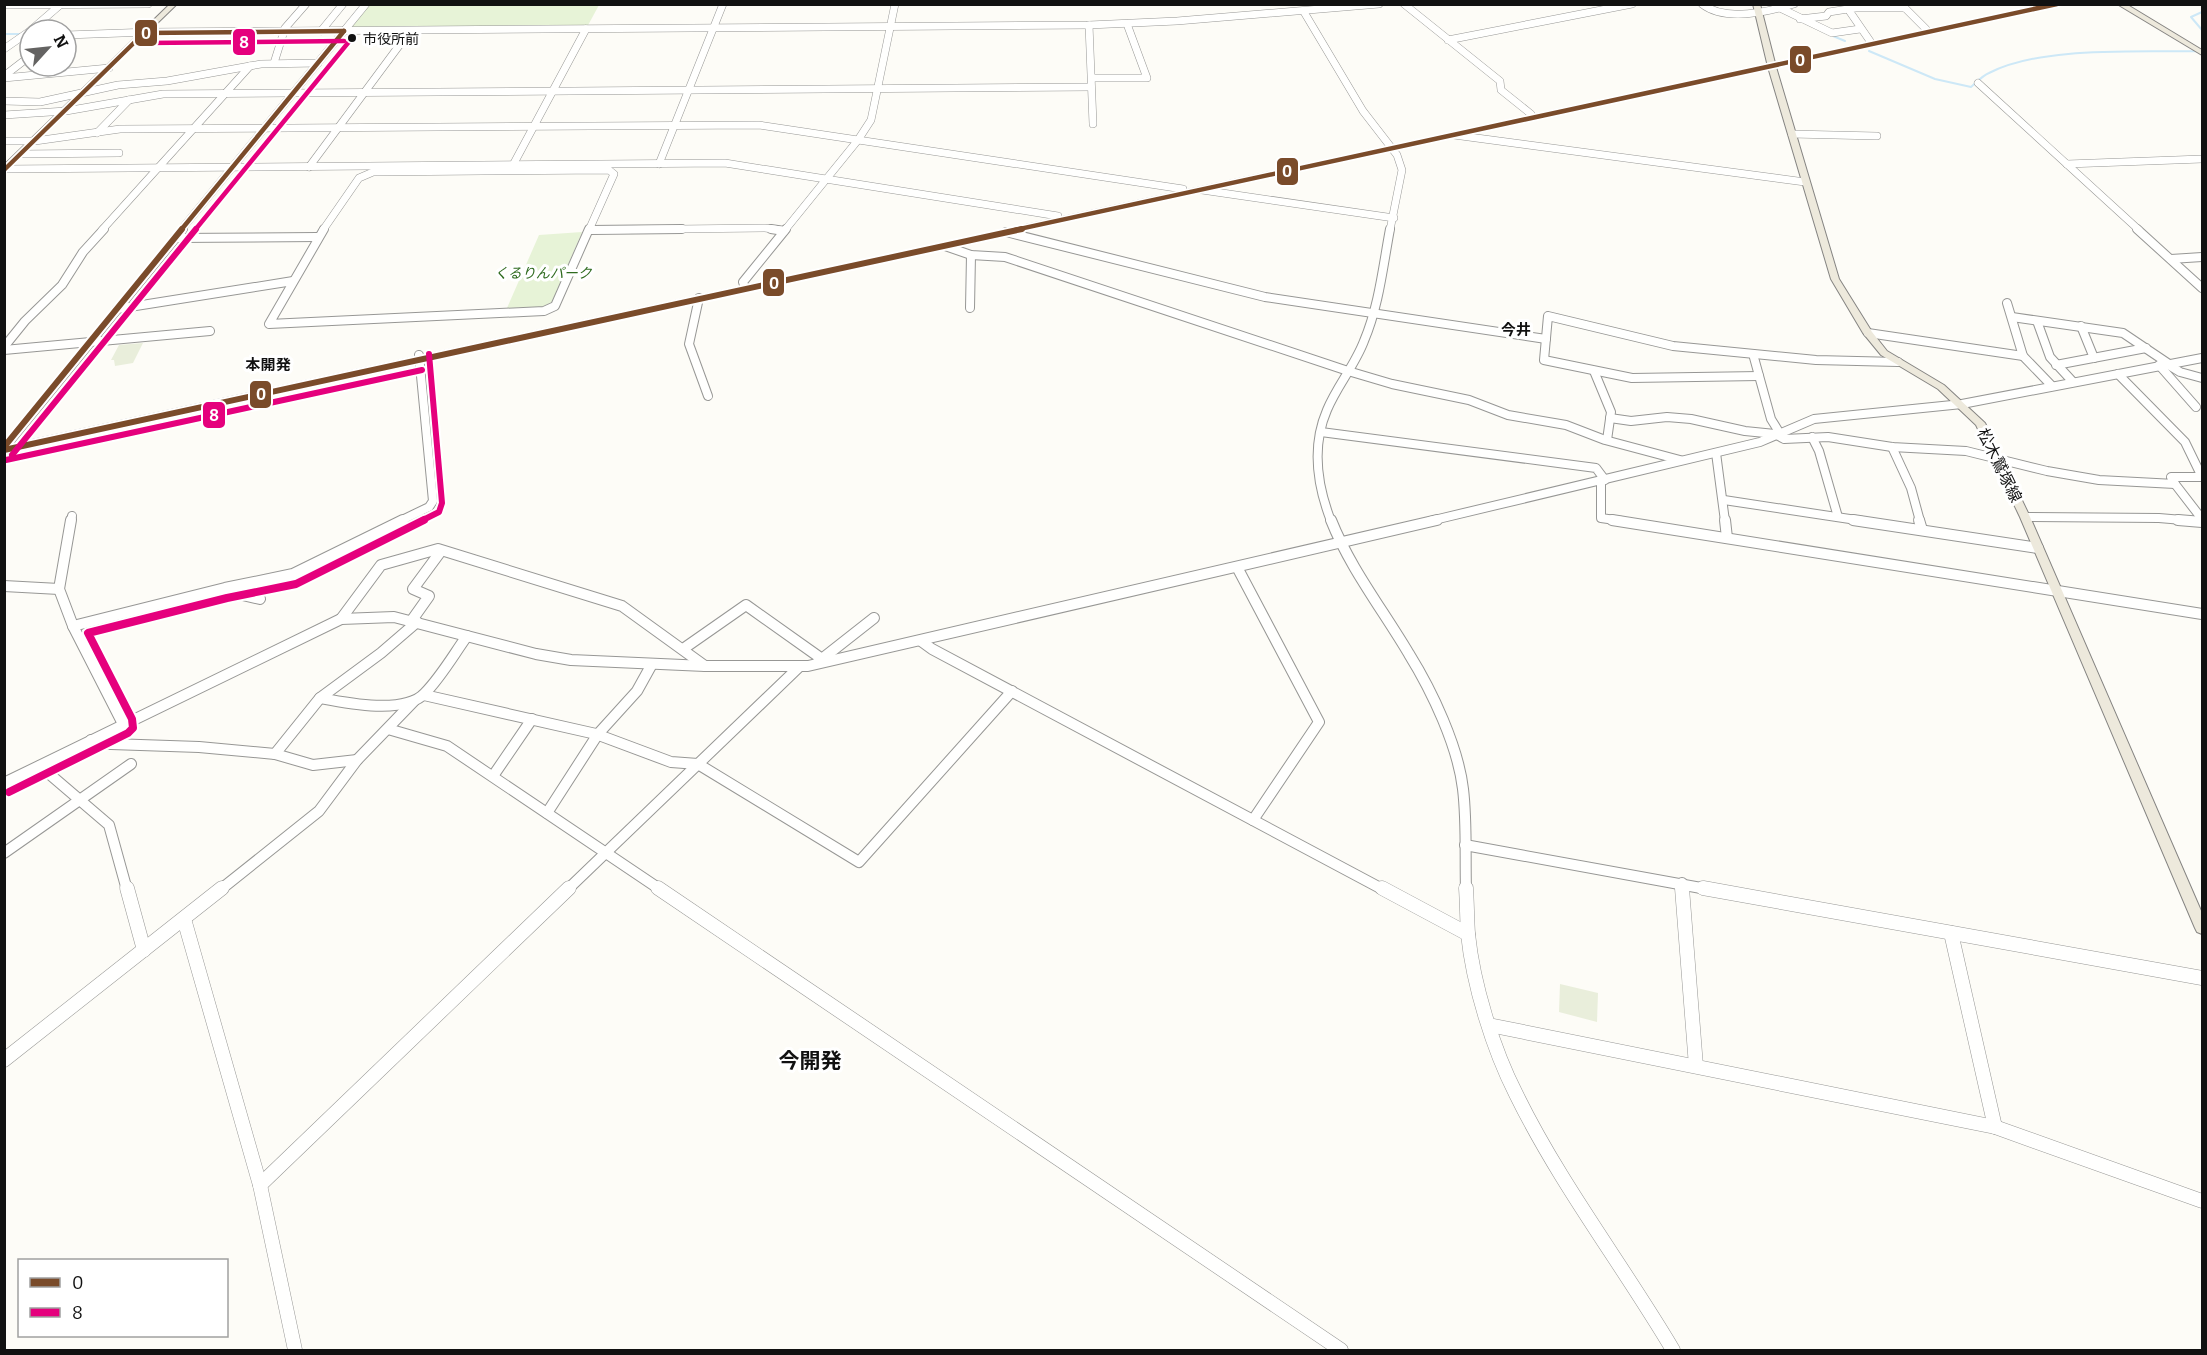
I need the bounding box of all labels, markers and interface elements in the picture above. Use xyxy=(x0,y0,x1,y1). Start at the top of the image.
north arrow xyxy=(18,18,78,78)
line badge: 0 xyxy=(134,19,158,47)
text: 0 xyxy=(141,24,151,43)
line badge: 8 xyxy=(232,28,256,56)
place label: 市役所前 xyxy=(363,31,419,48)
text: N xyxy=(50,32,72,51)
marker: 市役所前 xyxy=(346,32,358,44)
text: 8 xyxy=(239,33,249,52)
line badge: 0 xyxy=(1789,45,1812,74)
text: 0 xyxy=(1795,51,1805,70)
line badge: 0 xyxy=(1276,157,1299,186)
text: 0 xyxy=(1282,162,1292,181)
park label: くるりんパーク xyxy=(494,265,593,282)
line badge: 0 xyxy=(762,268,785,297)
text: 0 xyxy=(769,274,779,293)
district label: 今井 xyxy=(1501,321,1531,339)
district label: 本開発 xyxy=(245,356,291,374)
line badge: 0 xyxy=(249,380,272,409)
text: 0 xyxy=(256,385,266,404)
line badge: 8 xyxy=(202,401,226,429)
text: 8 xyxy=(209,406,219,425)
street label: 松木鷲塚線 xyxy=(1973,425,2026,505)
district label: 今開発 xyxy=(779,1048,842,1074)
legend xyxy=(18,1259,228,1337)
text: 0 xyxy=(72,1272,84,1294)
text: 8 xyxy=(72,1302,83,1324)

